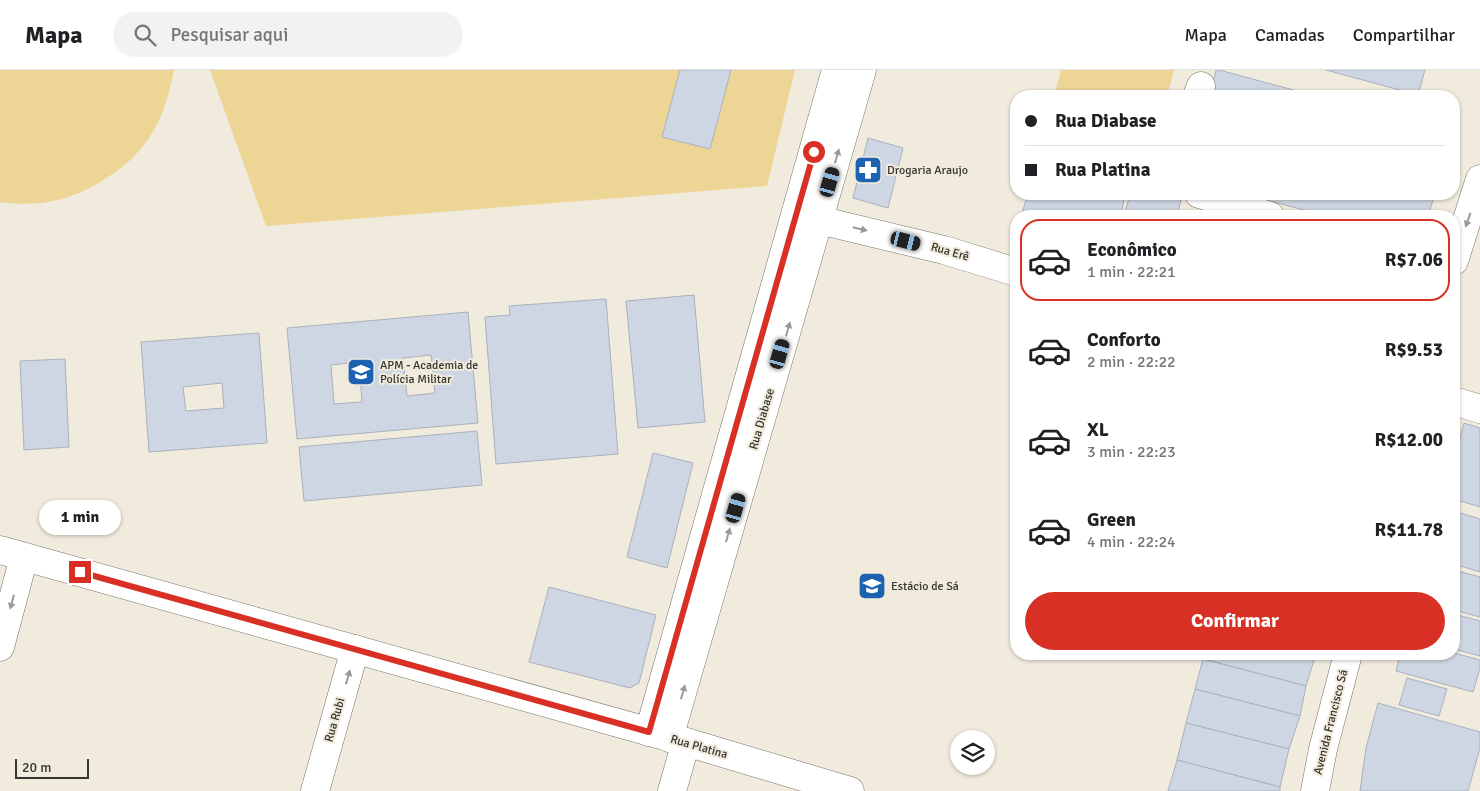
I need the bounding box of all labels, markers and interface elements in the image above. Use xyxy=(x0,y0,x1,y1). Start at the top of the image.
search box xyxy=(113,12,463,57)
text: Mapa xyxy=(25,20,83,50)
icon: search xyxy=(131,21,159,49)
text: Pesquisar aqui xyxy=(171,23,288,47)
text: Mapa xyxy=(1185,24,1227,46)
text: Camadas xyxy=(1255,24,1325,46)
text: Compartilhar xyxy=(1353,24,1455,46)
text: Rua Diabase xyxy=(1055,109,1157,133)
route start xyxy=(803,141,825,163)
one-way arrow xyxy=(834,148,842,163)
pharmacy icon: Drogaria Araujo xyxy=(853,155,883,185)
text: Rua Platina xyxy=(1055,158,1150,182)
place label: Drogaria Araujo xyxy=(887,163,968,178)
car xyxy=(818,166,841,198)
one-way arrow xyxy=(1464,213,1471,228)
one-way arrow xyxy=(853,225,868,233)
car xyxy=(889,230,922,252)
icon: car xyxy=(1027,238,1072,283)
text: Econômico xyxy=(1087,238,1177,262)
street label: Rua Erê xyxy=(929,239,971,265)
text: R$7.06 xyxy=(1385,248,1443,272)
text: 1 min · 22:21 xyxy=(1087,262,1176,282)
one-way arrow xyxy=(784,321,792,336)
icon: car xyxy=(1027,328,1072,373)
text: Conforto xyxy=(1087,328,1161,352)
car xyxy=(768,338,791,370)
text: R$9.53 xyxy=(1385,338,1443,362)
text: 2 min · 22:22 xyxy=(1087,352,1176,372)
school or university icon: APM - Academia de Polícia Militar xyxy=(346,357,376,387)
place label: APM - Academia de Polícia Militar xyxy=(380,358,478,387)
street label: Rua Diabase xyxy=(746,387,778,451)
icon: car xyxy=(1027,418,1072,463)
text: XL xyxy=(1087,418,1109,442)
text: R$12.00 xyxy=(1375,428,1443,452)
text: 3 min · 22:23 xyxy=(1087,442,1176,462)
car xyxy=(724,492,747,524)
callout: 1 min xyxy=(39,500,121,534)
text: 1 min xyxy=(61,507,99,527)
icon: car xyxy=(1027,508,1072,553)
text: Green xyxy=(1087,508,1136,532)
text: R$11.78 xyxy=(1375,518,1443,542)
one-way arrow xyxy=(724,528,732,543)
text: 4 min · 22:24 xyxy=(1087,532,1176,552)
route end xyxy=(69,561,91,583)
school or university icon: Estácio de Sá xyxy=(857,571,887,601)
place label: Estácio de Sá xyxy=(891,579,959,594)
button: Confirmar xyxy=(1025,592,1445,650)
one-way arrow xyxy=(8,594,16,609)
street label: Avenida Francisco Sá xyxy=(1311,668,1351,776)
one-way arrow xyxy=(344,669,352,684)
one-way arrow xyxy=(679,684,687,699)
street label: Rua Rubi xyxy=(322,696,348,744)
map controls xyxy=(950,730,995,775)
button: layers xyxy=(950,730,995,775)
street label: Rua Platina xyxy=(669,732,729,762)
scale bar xyxy=(15,756,89,779)
text: 20 m xyxy=(22,759,51,776)

